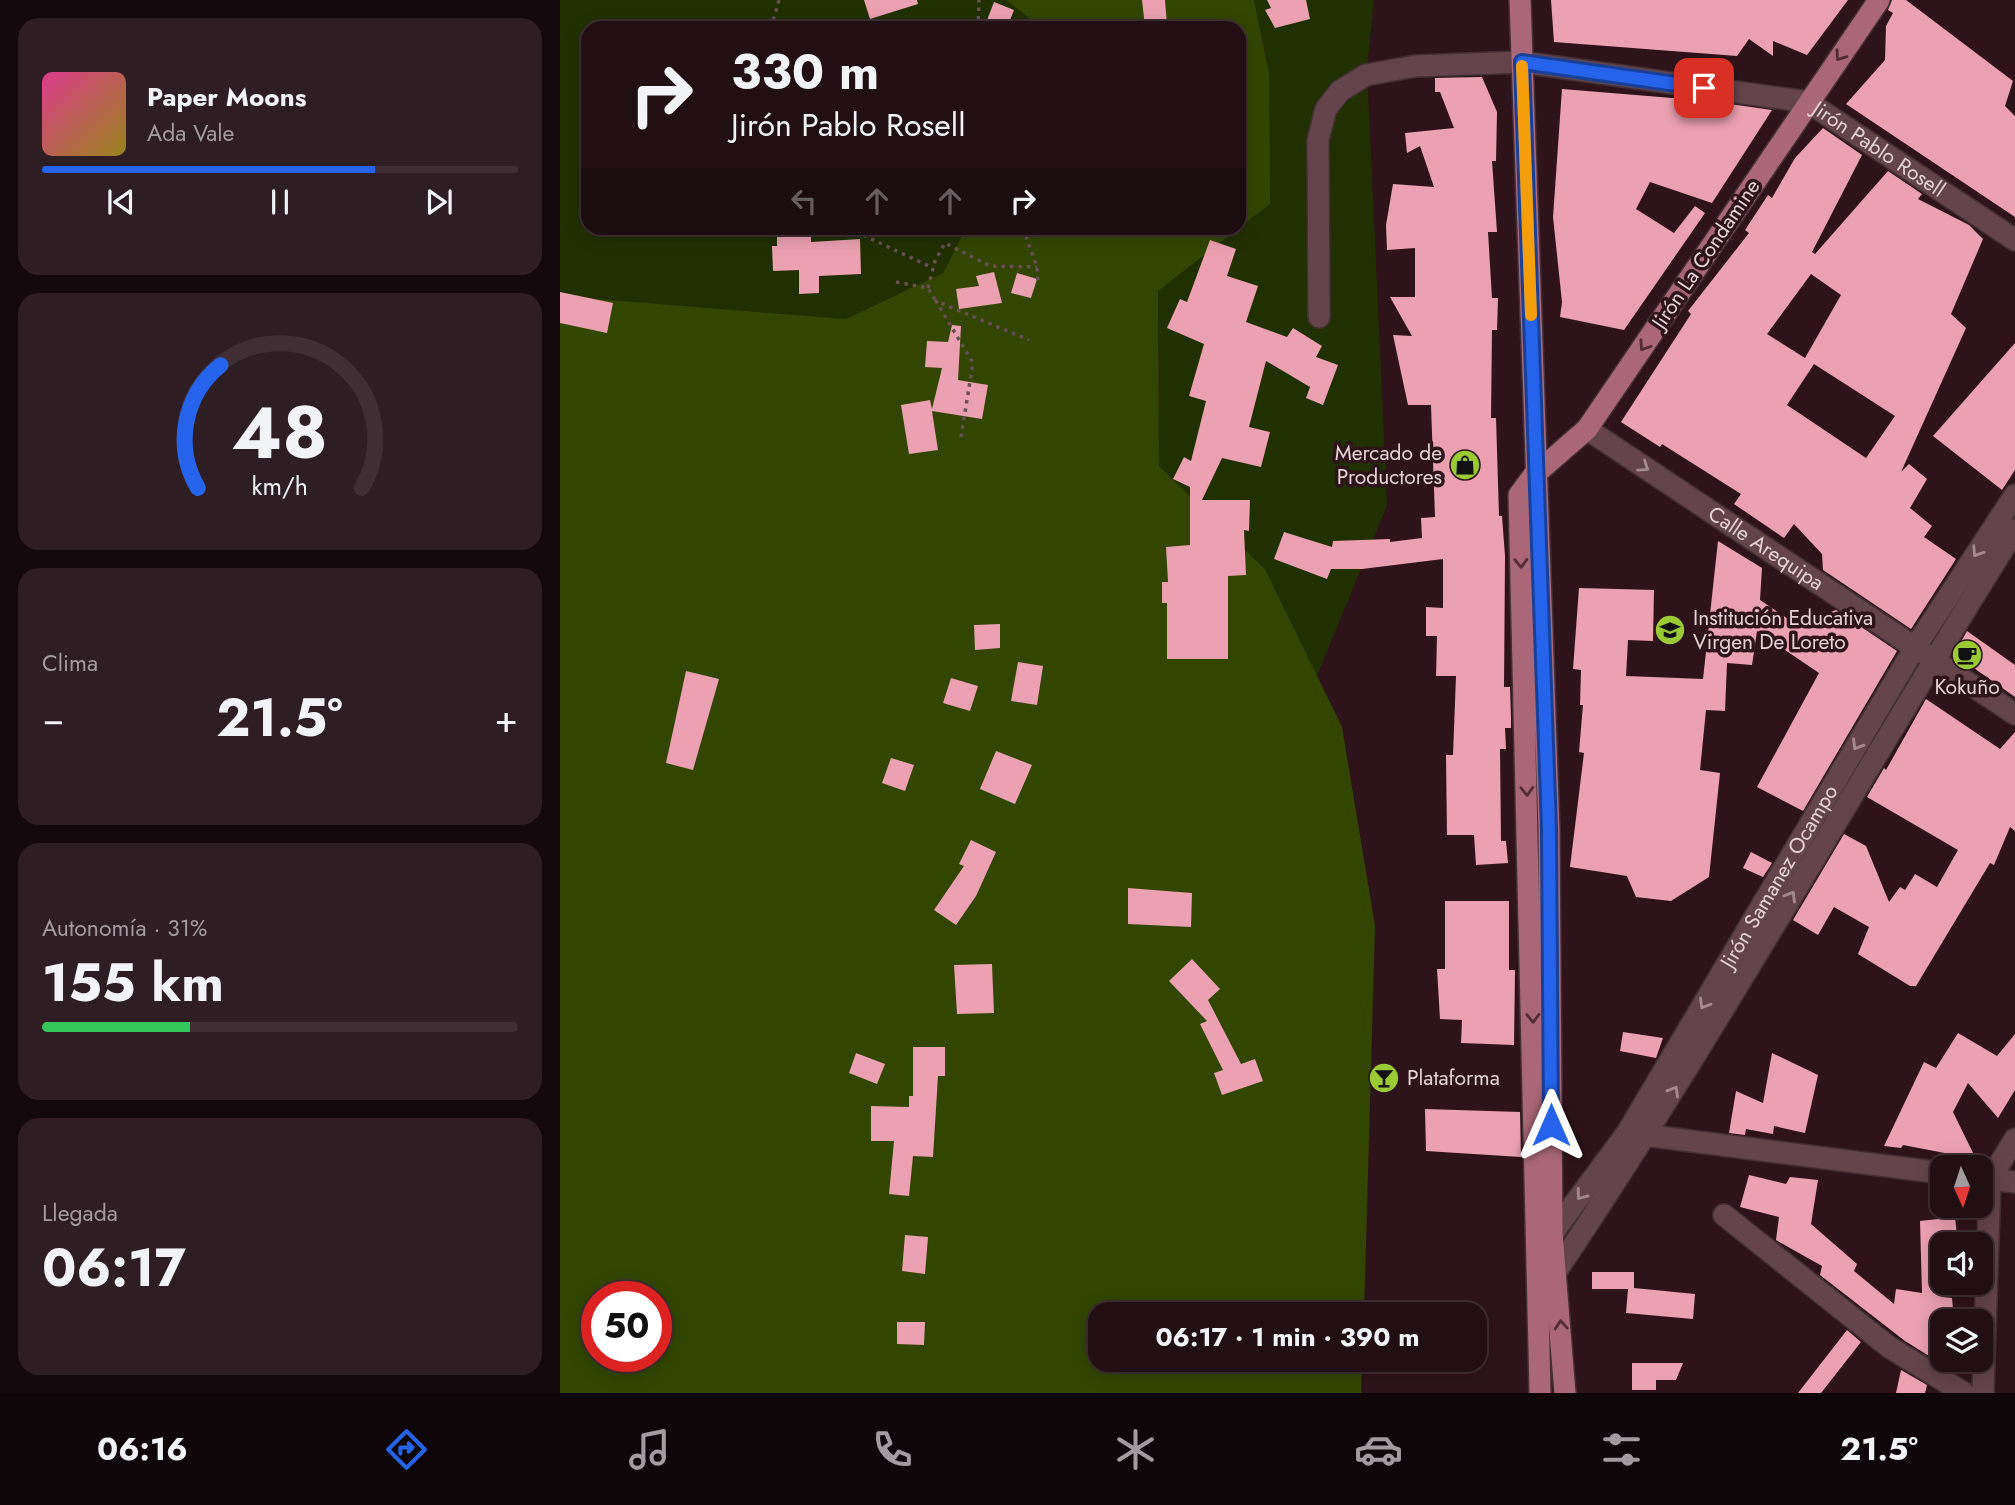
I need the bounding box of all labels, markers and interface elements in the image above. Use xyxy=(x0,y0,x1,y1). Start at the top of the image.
text: 330 m xyxy=(731,37,879,107)
one-way arrow xyxy=(1836,48,1848,61)
icon: right xyxy=(616,49,707,140)
pin xyxy=(1674,58,1734,118)
icon: arrive xyxy=(1685,69,1723,107)
text: Paper Moons xyxy=(147,78,307,116)
street label: Jirón Pablo Rosell xyxy=(1804,92,1951,204)
text: Jirón Pablo Rosell xyxy=(731,102,966,148)
text: Ada Vale xyxy=(147,116,234,150)
street label: Jirón La Condamine xyxy=(1643,173,1767,337)
icon: left xyxy=(785,182,823,220)
icon: ahead xyxy=(858,182,896,220)
icon: ahead xyxy=(931,182,969,220)
icon: right xyxy=(1004,182,1042,220)
icon: previous xyxy=(102,183,140,221)
icon: pause xyxy=(261,183,299,221)
icon: next xyxy=(420,183,458,221)
one-way arrow xyxy=(1639,338,1652,351)
text: 48 xyxy=(232,380,328,485)
place label: Mercado de Productores xyxy=(1335,438,1442,492)
shop icon: Mercado de Productores xyxy=(1448,448,1482,482)
one-way arrow xyxy=(1636,459,1649,471)
text: km/h xyxy=(252,467,308,503)
street label: Calle Arequipa xyxy=(1702,499,1830,598)
one-way arrow xyxy=(1973,544,1986,557)
one-way arrow xyxy=(1513,558,1528,569)
place label: Institución Educativa Virgen De Loreto xyxy=(1693,603,1873,657)
school or university icon: Institución Educativa Virgen De Loreto xyxy=(1653,613,1687,647)
cafe icon: Kokuño xyxy=(1950,638,1984,672)
text: Clima xyxy=(42,646,98,680)
place label: Kokuño xyxy=(1934,672,2000,702)
text: 21.5° xyxy=(216,680,343,756)
text: − xyxy=(42,691,64,746)
text: + xyxy=(495,691,518,746)
one-way arrow xyxy=(1852,737,1865,750)
street label: Jirón Samanez Ocampo xyxy=(1712,779,1845,976)
one-way arrow xyxy=(1519,786,1535,797)
one-way arrow xyxy=(1783,891,1796,904)
text: Autonomía · 31% xyxy=(42,911,207,945)
text: 155 km xyxy=(42,945,224,1021)
one-way arrow xyxy=(1699,996,1712,1009)
one-way arrow xyxy=(1525,1013,1541,1024)
bar icon: Plataforma xyxy=(1367,1061,1401,1095)
place label: Plataforma xyxy=(1407,1063,1500,1093)
one-way arrow xyxy=(1665,1086,1678,1099)
position arrow xyxy=(1514,1088,1588,1162)
north arrow xyxy=(1930,1155,1993,1218)
map controls xyxy=(1930,1155,1993,1372)
one-way arrow xyxy=(1576,1187,1589,1200)
text: Llegada xyxy=(42,1196,118,1230)
text: 06:17 xyxy=(42,1230,186,1306)
button: sound xyxy=(1930,1232,1993,1295)
speed limit sign: 50 xyxy=(581,1281,672,1372)
button: layers xyxy=(1930,1309,1993,1372)
text: 06:17 · 1 min · 390 m xyxy=(1155,1318,1420,1356)
one-way arrow xyxy=(1553,1319,1568,1330)
icon: directions xyxy=(382,1425,431,1474)
icon: music xyxy=(625,1425,674,1474)
icon: phone xyxy=(868,1425,917,1474)
icon: climate xyxy=(1111,1425,1160,1474)
icon: car xyxy=(1354,1425,1403,1474)
icon: filters xyxy=(1597,1425,1646,1474)
text: 06:16 xyxy=(97,1426,188,1472)
text: 21.5° xyxy=(1840,1426,1918,1472)

